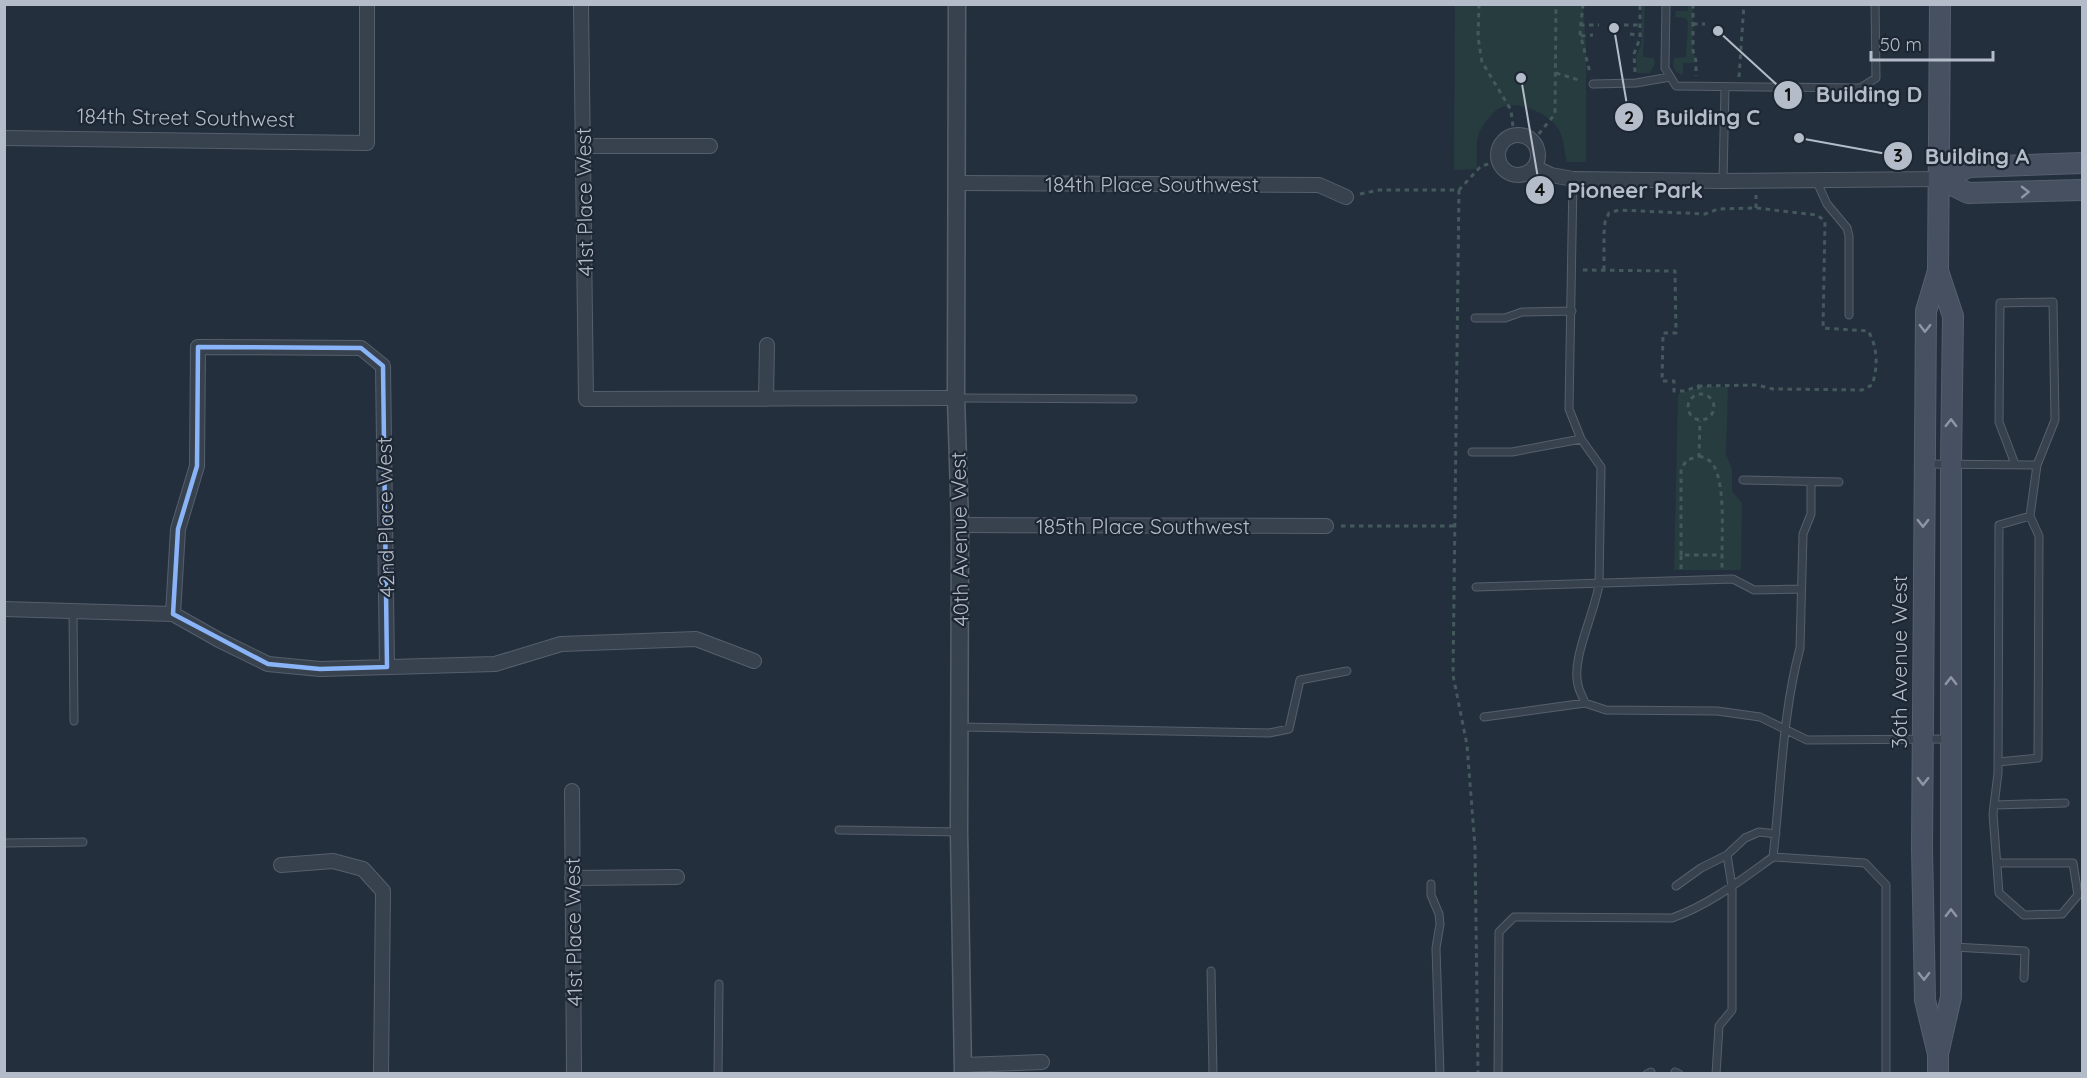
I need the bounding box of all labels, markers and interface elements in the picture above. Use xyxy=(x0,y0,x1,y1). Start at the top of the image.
scale bar xyxy=(1871,24,1992,62)
text: 50 m xyxy=(1880,33,1922,56)
callout: Building D xyxy=(1773,75,1934,115)
text: Building D xyxy=(1816,80,1922,108)
text: 1 xyxy=(1784,83,1792,106)
callout: Building C xyxy=(1614,97,1772,137)
street label: 184th Street Southwest xyxy=(77,102,295,132)
text: Building C xyxy=(1656,103,1760,131)
text: 2 xyxy=(1624,106,1634,129)
street label: 41st Place West xyxy=(570,127,598,277)
callout: Building A xyxy=(1883,136,2042,176)
text: Building A xyxy=(1925,142,2029,170)
text: 3 xyxy=(1893,144,1903,167)
callout: Pioneer Park xyxy=(1525,170,1715,210)
street label: 184th Place Southwest xyxy=(1045,171,1259,197)
text: Pioneer Park xyxy=(1567,176,1703,204)
text: 4 xyxy=(1535,178,1546,201)
one-way arrow xyxy=(2021,186,2030,198)
one-way arrow xyxy=(1919,323,1932,332)
one-way arrow xyxy=(1945,418,1957,427)
street label: 42nd Place West xyxy=(371,436,399,598)
street label: 40th Avenue West xyxy=(944,451,974,627)
street label: 185th Place Southwest xyxy=(1036,513,1250,539)
one-way arrow xyxy=(1917,518,1929,527)
street label: 36th Avenue West xyxy=(1886,575,1912,749)
one-way arrow xyxy=(1945,676,1957,685)
one-way arrow xyxy=(1917,776,1929,785)
street label: 41st Place West xyxy=(559,857,587,1007)
one-way arrow xyxy=(1945,908,1957,917)
one-way arrow xyxy=(1918,971,1930,980)

